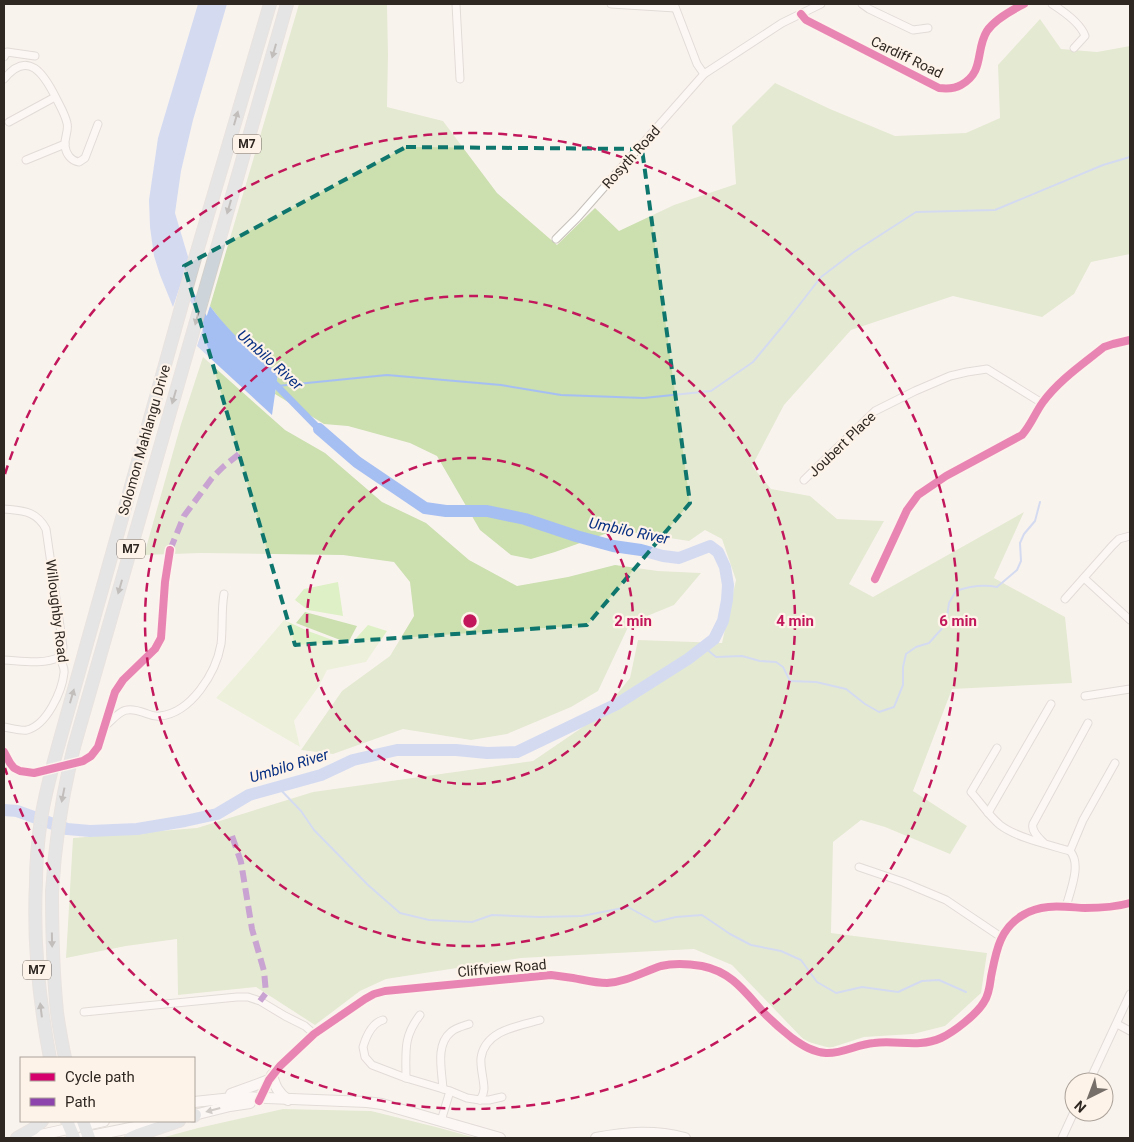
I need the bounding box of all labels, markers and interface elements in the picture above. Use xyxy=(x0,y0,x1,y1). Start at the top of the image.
street label: Cardiff Road xyxy=(868,33,946,81)
one-way arrow xyxy=(269,43,277,58)
one-way arrow xyxy=(233,110,241,125)
street label: Rosyth Road xyxy=(599,123,663,191)
road number: M7 xyxy=(233,134,261,154)
one-way arrow xyxy=(224,199,232,214)
one-way arrow xyxy=(193,310,201,325)
water label: Umbilo River xyxy=(234,326,307,395)
street label: Solomon Mahlangu Drive xyxy=(115,363,173,517)
one-way arrow xyxy=(170,390,178,405)
street label: Joubert Place xyxy=(805,408,879,480)
water label: Umbilo River xyxy=(587,514,672,548)
road number: M7 xyxy=(117,540,145,558)
street label: Willoughby Road xyxy=(43,558,71,664)
one-way arrow xyxy=(116,580,124,595)
centre of rings xyxy=(461,612,479,630)
text: 2 min xyxy=(614,612,652,630)
text: 4 min xyxy=(776,612,814,630)
text: 6 min xyxy=(939,612,977,630)
one-way arrow xyxy=(68,689,76,704)
water label: Umbilo River xyxy=(247,745,332,787)
one-way arrow xyxy=(59,787,67,803)
one-way arrow xyxy=(49,933,57,949)
street label: Cliffview Road xyxy=(457,956,547,980)
road number: M7 xyxy=(23,960,51,980)
one-way arrow xyxy=(37,1002,45,1018)
legend xyxy=(20,1057,195,1122)
text: Cycle path xyxy=(65,1068,135,1086)
north arrow xyxy=(1064,1072,1114,1122)
text: Path xyxy=(65,1093,96,1111)
text: N xyxy=(1071,1097,1089,1116)
one-way arrow xyxy=(205,1107,220,1115)

